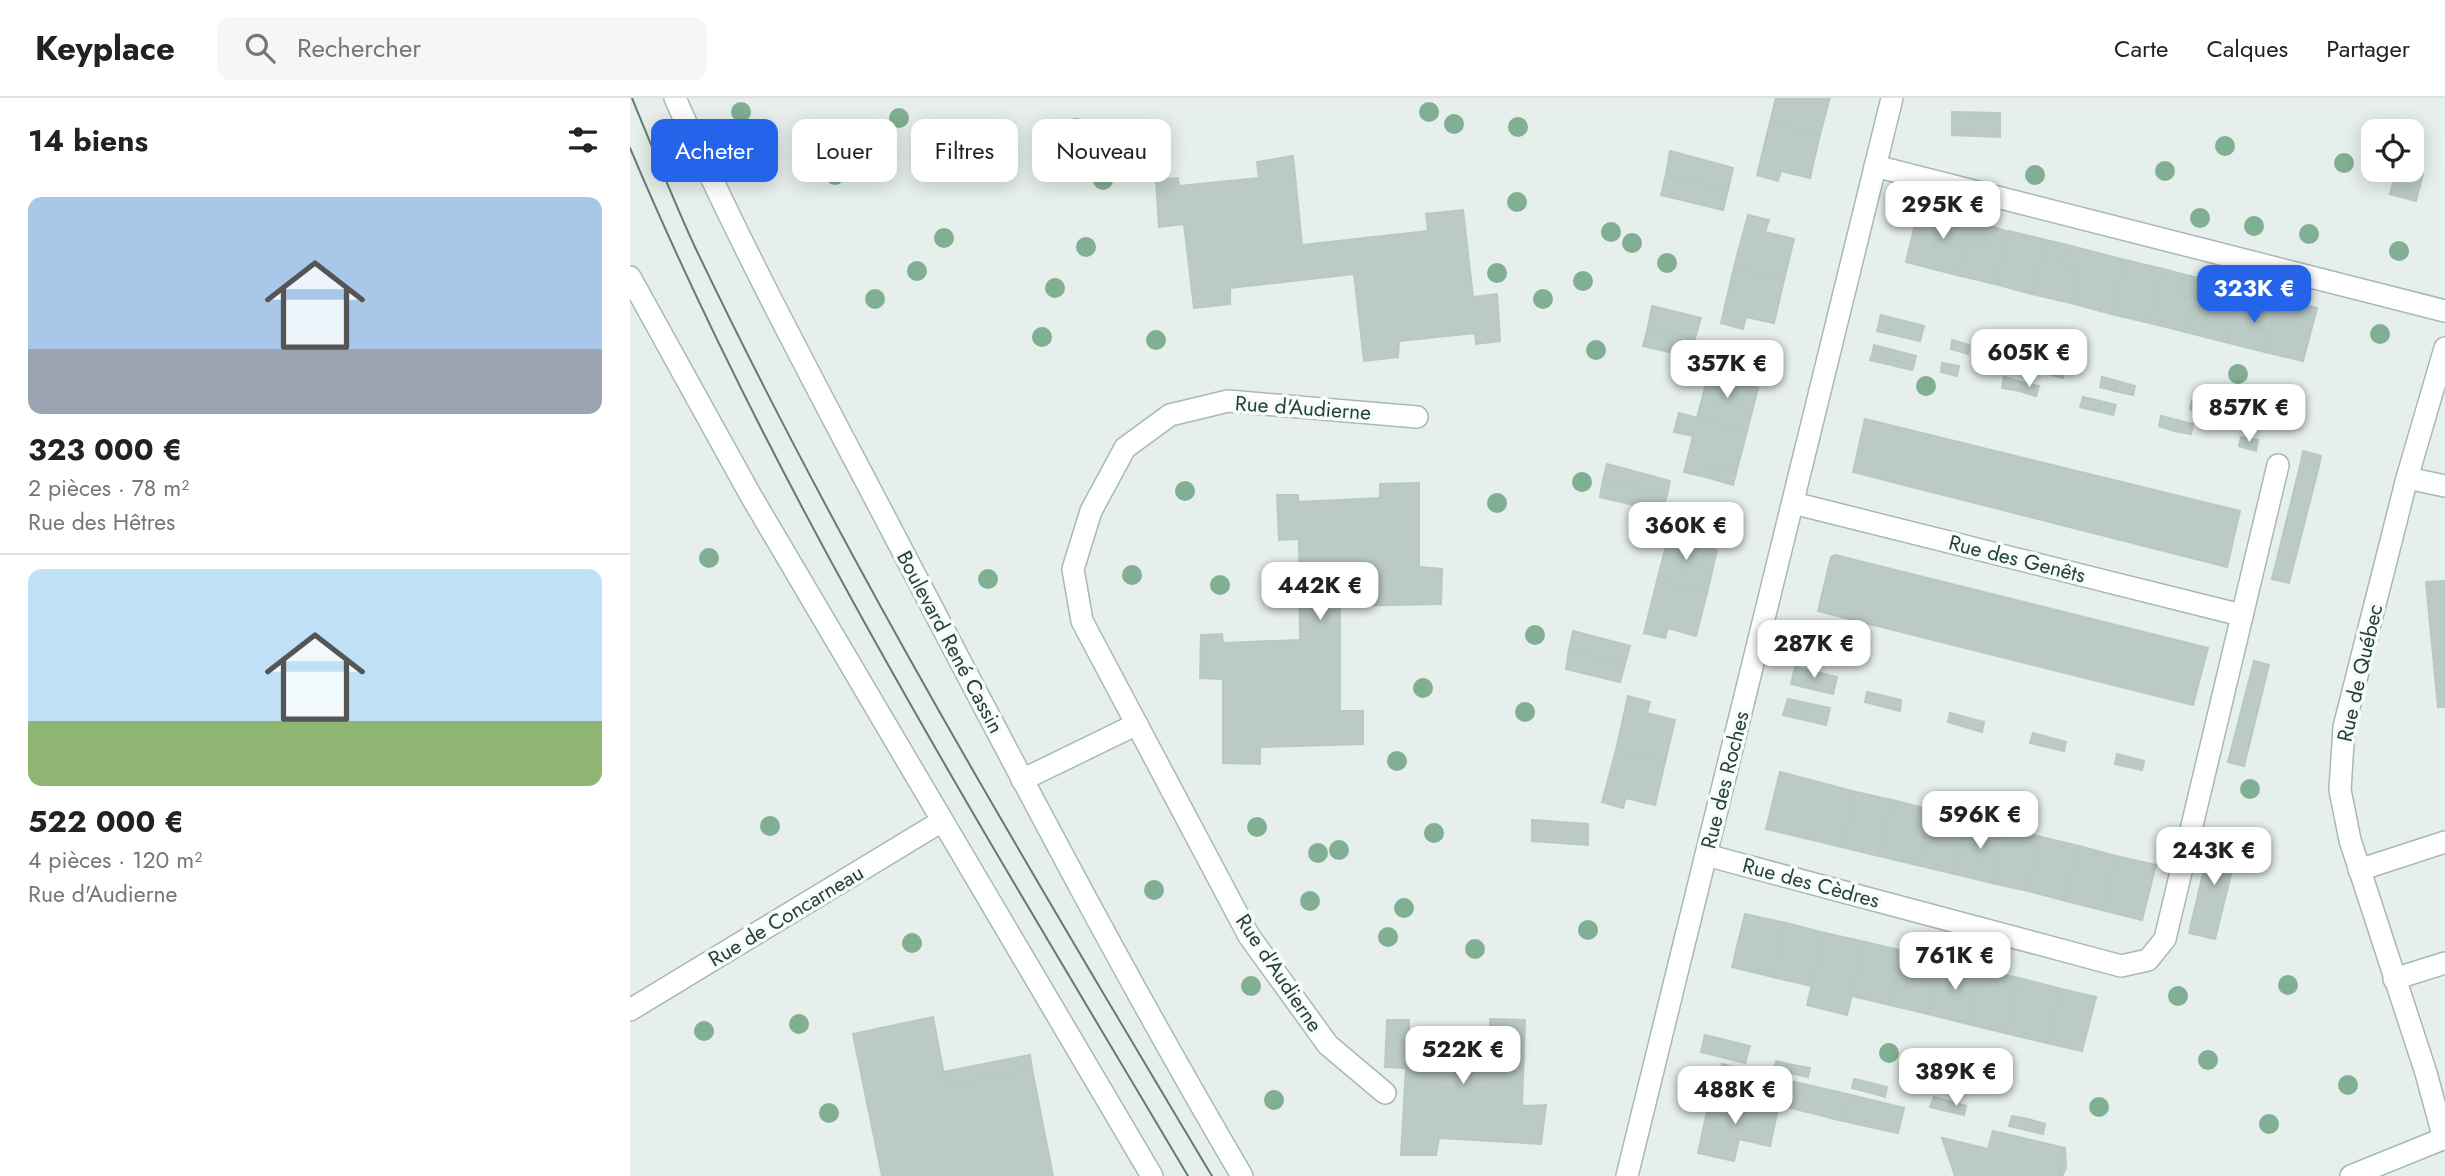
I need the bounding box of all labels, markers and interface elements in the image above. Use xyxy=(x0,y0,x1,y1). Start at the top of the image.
search box xyxy=(217,17,707,80)
text: Keyplace xyxy=(35,25,175,72)
icon: search xyxy=(241,29,279,67)
text: Rechercher xyxy=(297,29,421,67)
text: Carte xyxy=(2114,31,2168,66)
text: Calques xyxy=(2206,31,2288,66)
text: Partager xyxy=(2326,31,2410,66)
text: 14 biens xyxy=(28,119,148,162)
chip: Acheter xyxy=(651,119,778,182)
chip: Louer xyxy=(792,119,897,182)
chip: Filtres xyxy=(911,119,1018,182)
chip: Nouveau xyxy=(1032,119,1171,182)
map controls xyxy=(2361,119,2424,182)
button: locate xyxy=(2361,119,2424,182)
icon: filters xyxy=(564,121,602,159)
pin: 295K € xyxy=(1886,181,2000,241)
text: 295K € xyxy=(1901,187,1985,221)
icon: home xyxy=(252,242,378,368)
pin: 323K € xyxy=(2197,266,2311,325)
text: 323K € xyxy=(2213,271,2295,305)
pin: 605K € xyxy=(1972,330,2086,389)
text: 605K € xyxy=(1987,335,2071,369)
pin: 357K € xyxy=(1670,341,1784,400)
text: 357K € xyxy=(1686,346,1768,380)
pin: 857K € xyxy=(2192,384,2306,444)
street label: Rue d'Audierne xyxy=(1234,388,1372,428)
text: 857K € xyxy=(2208,390,2290,424)
text: 323 000 € xyxy=(28,428,182,471)
text: 2 pièces · 78 m² xyxy=(28,471,189,505)
pin: 360K € xyxy=(1629,503,1743,562)
text: Rue des Hêtres xyxy=(28,505,175,539)
text: 360K € xyxy=(1645,508,1727,542)
street label: Rue des Genêts xyxy=(1946,528,2088,590)
street label: Boulevard René Cassin xyxy=(889,545,1011,739)
pin: 442K € xyxy=(1263,562,1377,622)
text: 442K € xyxy=(1277,568,1363,602)
street label: Rue de Québec xyxy=(2330,601,2390,745)
icon: home xyxy=(252,614,378,740)
pin: 287K € xyxy=(1757,620,1871,680)
text: 287K € xyxy=(1773,626,1855,660)
street label: Rue des Roches xyxy=(1693,708,1757,852)
pin: 596K € xyxy=(1923,792,2037,851)
text: 596K € xyxy=(1938,797,2022,831)
text: 522 000 € xyxy=(28,800,184,843)
pin: 243K € xyxy=(2157,828,2271,887)
text: 243K € xyxy=(2172,833,2256,867)
text: 4 pièces · 120 m² xyxy=(28,843,202,877)
street label: Rue des Cèdres xyxy=(1739,850,1883,916)
street label: Rue de Concarneau xyxy=(703,858,869,974)
text: Rue d'Audierne xyxy=(28,877,177,911)
street label: Rue d'Audierne xyxy=(1228,908,1330,1038)
pin: 761K € xyxy=(1898,932,2012,992)
text: 761K € xyxy=(1915,938,1995,972)
pin: 522K € xyxy=(1406,1026,1520,1086)
text: 522K € xyxy=(1421,1032,1505,1066)
pin: 389K € xyxy=(1899,1048,2013,1108)
text: 389K € xyxy=(1915,1054,1997,1088)
pin: 488K € xyxy=(1678,1066,1792,1126)
text: 488K € xyxy=(1694,1072,1776,1106)

